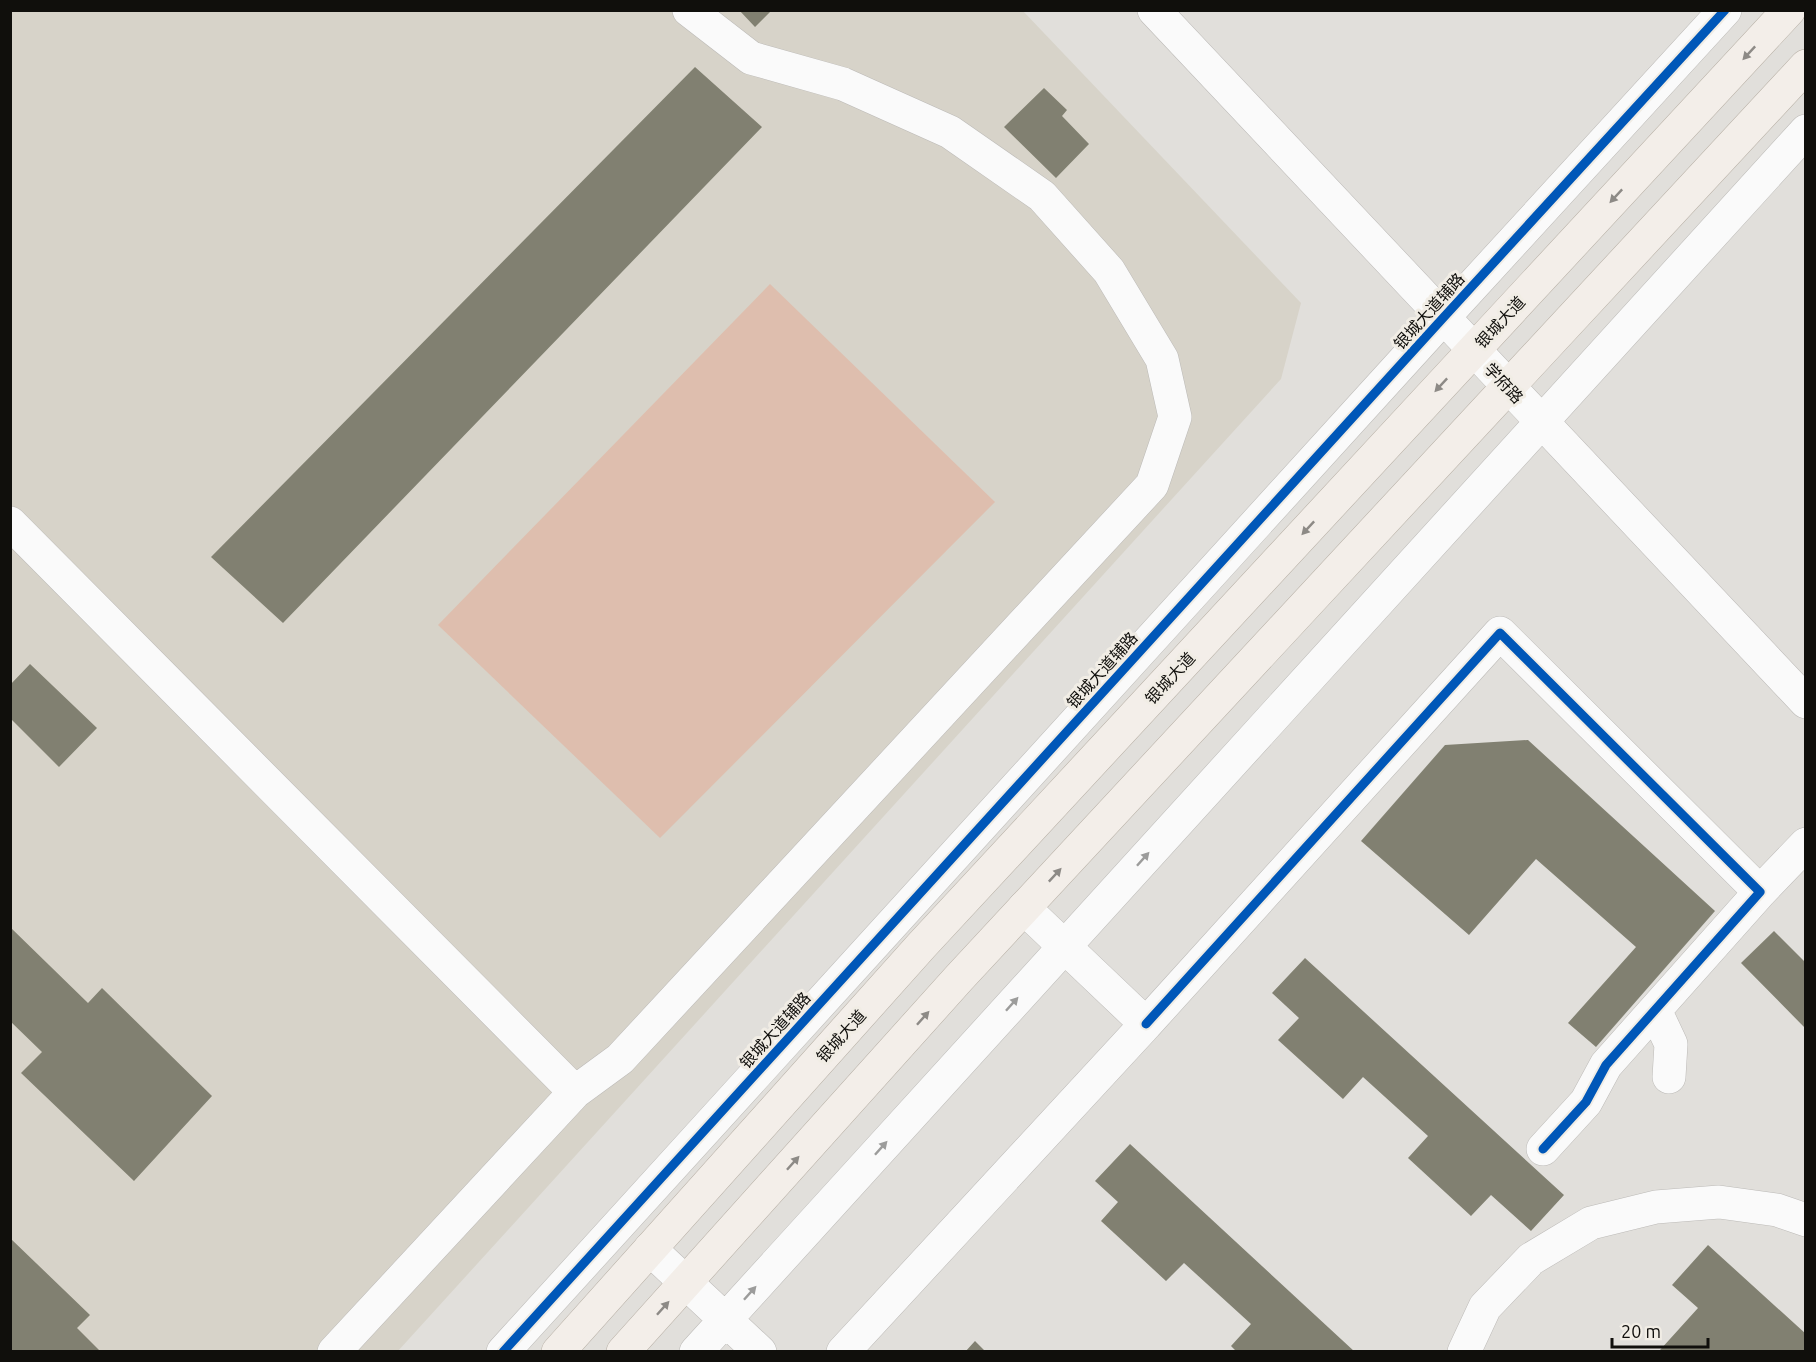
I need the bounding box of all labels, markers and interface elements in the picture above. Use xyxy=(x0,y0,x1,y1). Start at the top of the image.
one-way arrow xyxy=(1742,46,1756,61)
one-way arrow xyxy=(1610,189,1624,203)
street label: 银城大道辅路 xyxy=(1390,269,1468,353)
street label: 银城大道 xyxy=(1472,292,1528,352)
street label: 学府路 xyxy=(1481,359,1527,407)
one-way arrow xyxy=(1434,378,1448,393)
one-way arrow xyxy=(1302,521,1316,535)
street label: 银城大道辅路 xyxy=(1063,628,1141,712)
street label: 银城大道 xyxy=(1142,648,1198,708)
one-way arrow xyxy=(1136,852,1150,867)
one-way arrow xyxy=(1048,868,1062,882)
street label: 银城大道辅路 xyxy=(736,988,814,1072)
one-way arrow xyxy=(1005,997,1018,1012)
street label: 银城大道 xyxy=(813,1006,869,1066)
one-way arrow xyxy=(916,1011,929,1026)
one-way arrow xyxy=(874,1141,888,1156)
one-way arrow xyxy=(786,1156,799,1171)
one-way arrow xyxy=(743,1286,756,1301)
one-way arrow xyxy=(656,1301,669,1316)
scale bar xyxy=(1612,1311,1708,1349)
text: 20 m xyxy=(1621,1321,1661,1341)

